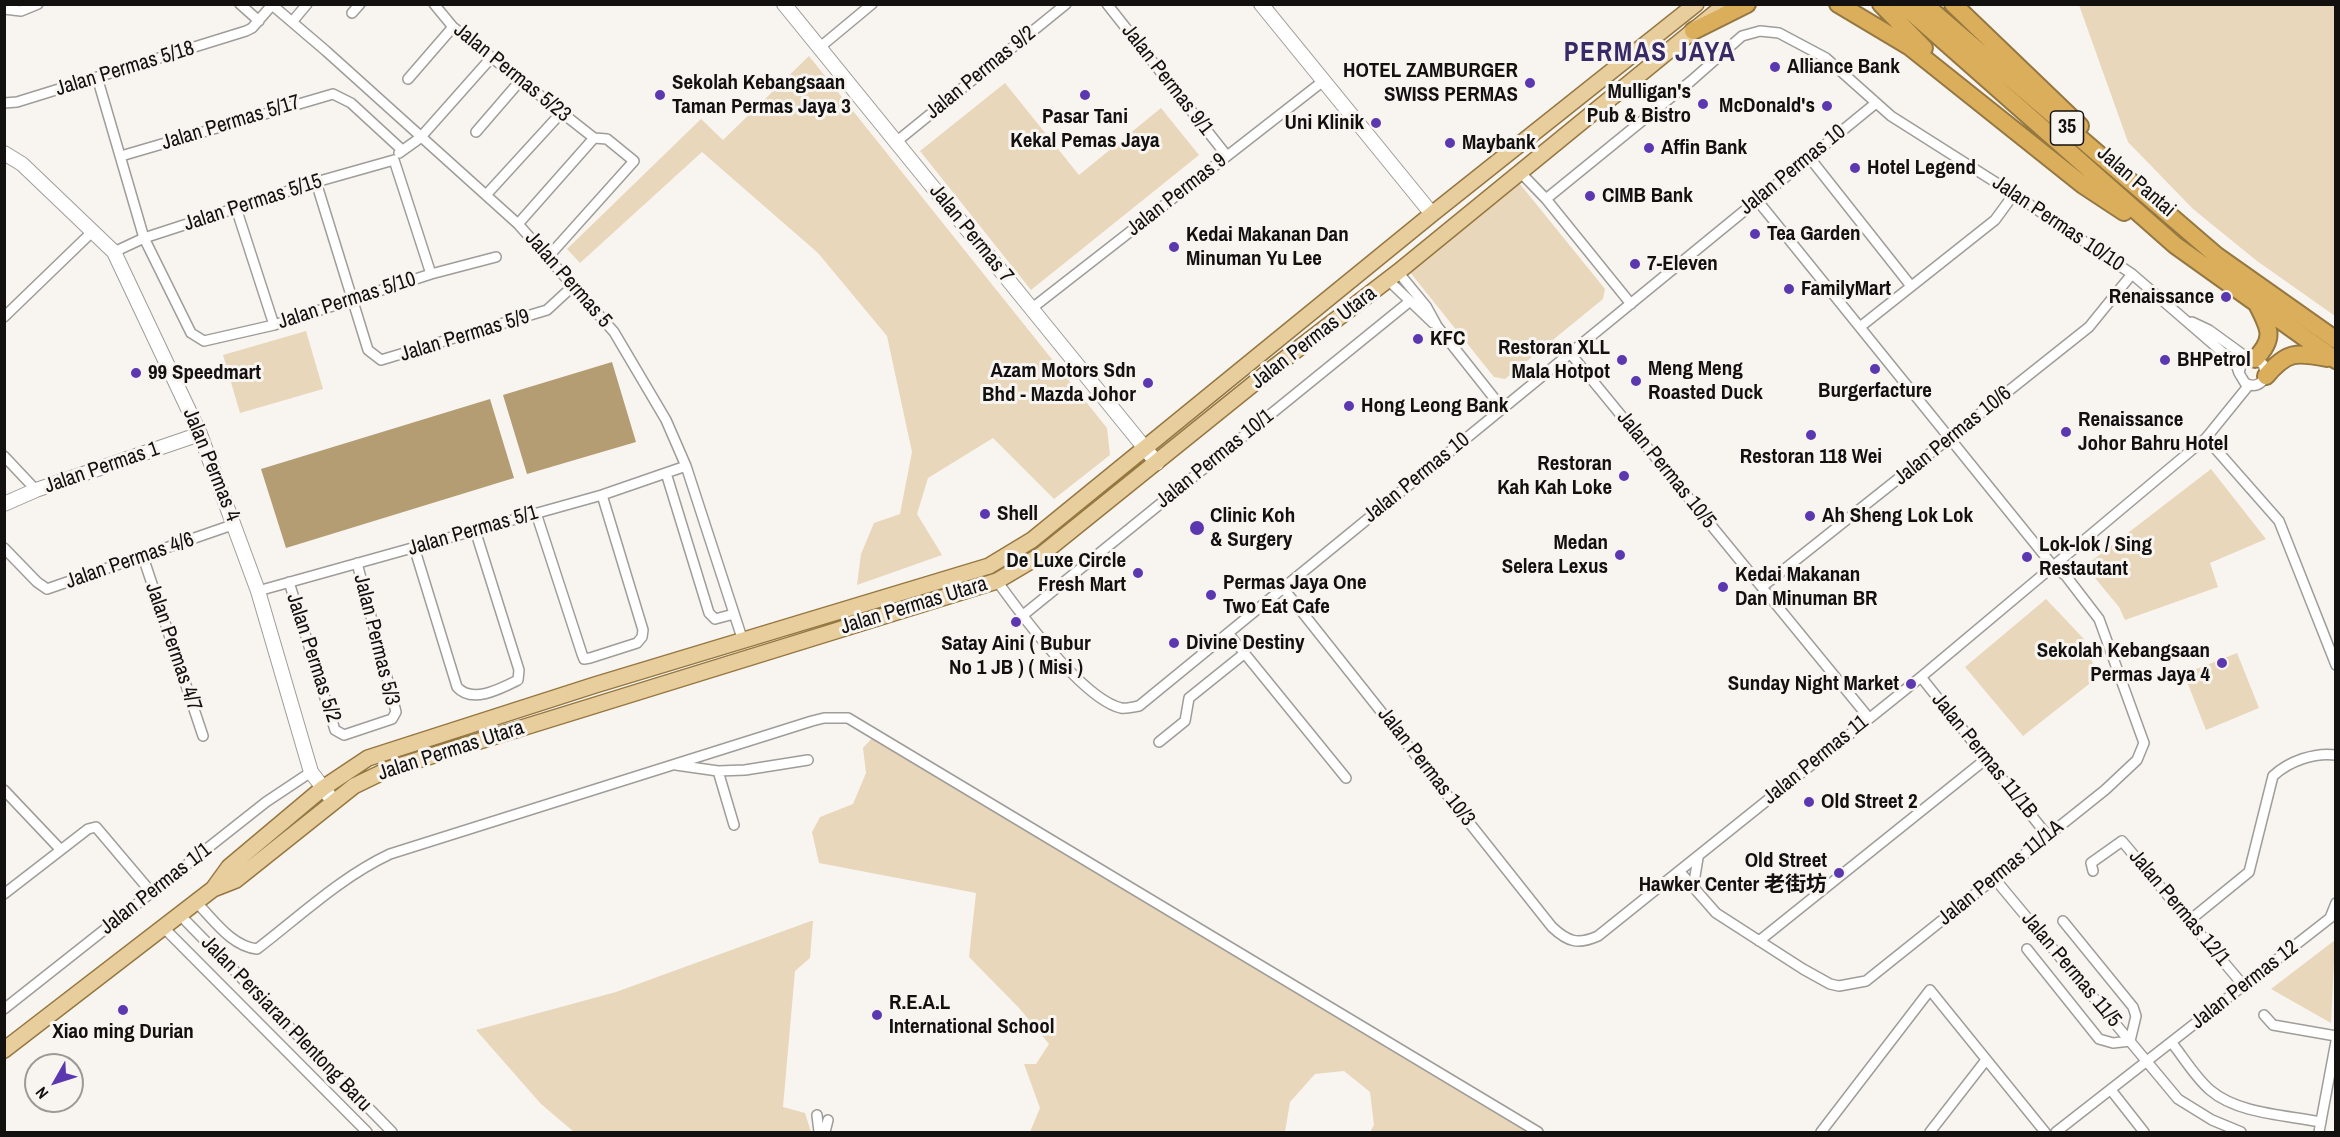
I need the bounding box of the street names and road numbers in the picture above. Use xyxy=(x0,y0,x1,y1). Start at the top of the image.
street label: Jalan Permas 5/23 xyxy=(448,18,576,128)
street label: Jalan Permas 9/1 xyxy=(1116,19,1218,141)
street label: Jalan Permas 9/2 xyxy=(921,21,1041,125)
street label: Jalan Permas 5/18 xyxy=(53,36,197,102)
street label: Jalan Permas 5/17 xyxy=(159,90,303,156)
road number: 35 xyxy=(2050,111,2084,145)
street label: Jalan Permas 10 xyxy=(1735,120,1851,220)
street label: Jalan Pantai xyxy=(2092,141,2180,223)
street label: Jalan Permas 9 xyxy=(1122,148,1232,242)
street label: Jalan Permas 5/15 xyxy=(181,169,325,237)
street label: Jalan Permas 10/10 xyxy=(1987,171,2129,277)
street label: Jalan Permas 7 xyxy=(924,180,1018,288)
street label: Jalan Permas 5 xyxy=(519,227,617,333)
street label: Jalan Permas 5/10 xyxy=(275,267,419,335)
street label: Jalan Permas Utara xyxy=(1246,281,1382,395)
street label: Jalan Permas 5/9 xyxy=(397,304,533,368)
street label: Jalan Permas 10/6 xyxy=(1889,381,2017,491)
street label: Jalan Permas 10/1 xyxy=(1151,404,1279,514)
street label: Jalan Permas 4 xyxy=(177,405,245,525)
street label: Jalan Permas 10/5 xyxy=(1611,406,1721,534)
street label: Jalan Permas 10 xyxy=(1359,428,1475,528)
street label: Jalan Permas 1 xyxy=(41,437,163,499)
street label: Jalan Permas 5/1 xyxy=(405,500,541,562)
street label: Jalan Permas 4/6 xyxy=(63,527,197,595)
street label: Jalan Permas 5/3 xyxy=(348,572,404,708)
street label: Jalan Permas Utara xyxy=(838,572,990,640)
street label: Jalan Permas 4/7 xyxy=(139,580,207,714)
street label: Jalan Permas 5/2 xyxy=(280,590,346,726)
street label: Jalan Permas 11/1B xyxy=(1926,688,2042,824)
street label: Jalan Permas 10/3 xyxy=(1372,703,1480,831)
street label: Jalan Permas 11 xyxy=(1758,710,1874,810)
street label: Jalan Permas Utara xyxy=(375,716,527,786)
street label: Jalan Permas 11/1A xyxy=(1933,815,2069,931)
street label: Jalan Permas 1/1 xyxy=(95,838,217,940)
street label: Jalan Permas 12/1 xyxy=(2123,845,2235,971)
street label: Jalan Permas 11/5 xyxy=(2016,907,2126,1033)
street label: Jalan Persiaran Plentong Baru xyxy=(195,931,377,1117)
street label: Jalan Permas 12 xyxy=(2186,935,2304,1035)

